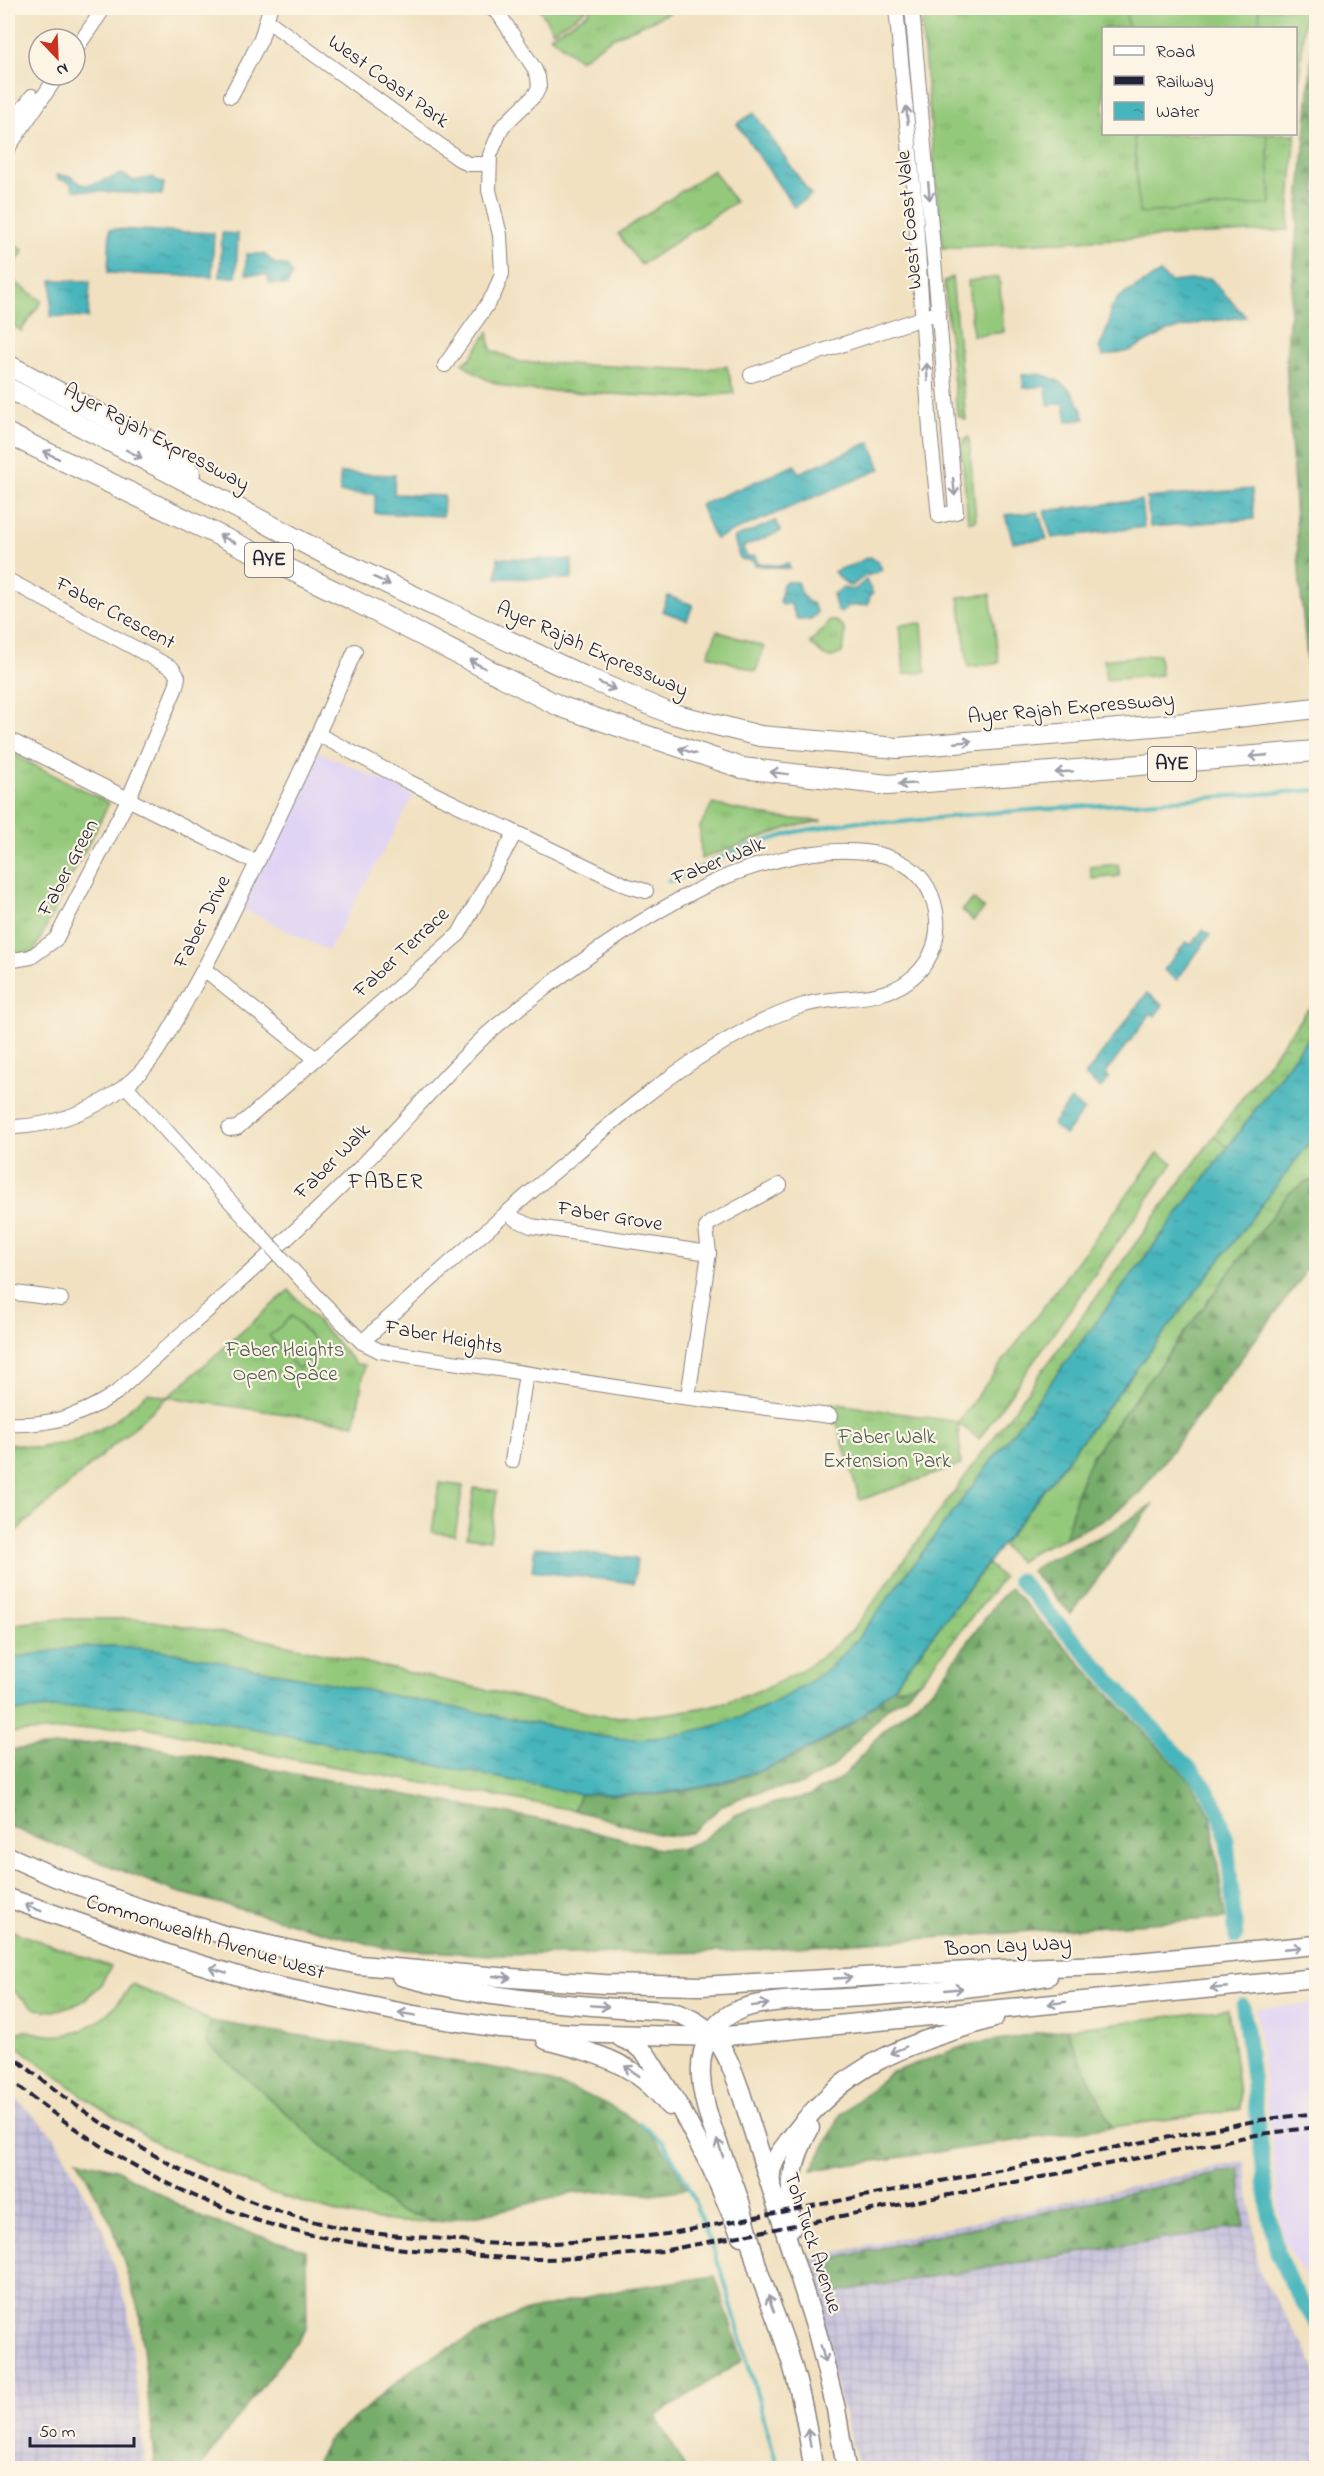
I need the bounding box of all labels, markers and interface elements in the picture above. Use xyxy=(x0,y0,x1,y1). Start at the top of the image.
north arrow xyxy=(27,27,87,87)
legend xyxy=(1102,27,1297,135)
street label: West Coast Park xyxy=(321,28,455,137)
text: Road xyxy=(1156,40,1195,66)
text: N xyxy=(52,56,72,82)
text: Railway xyxy=(1156,70,1213,96)
text: Water xyxy=(1156,100,1200,126)
one-way arrow xyxy=(901,105,912,125)
street label: West Coast Vale xyxy=(889,149,931,291)
one-way arrow xyxy=(924,181,935,201)
one-way arrow xyxy=(922,362,933,382)
street label: Ayer Rajah Expressway xyxy=(57,376,254,502)
one-way arrow xyxy=(43,448,61,460)
one-way arrow xyxy=(125,448,142,460)
one-way arrow xyxy=(949,477,960,496)
one-way arrow xyxy=(219,533,237,545)
road number: AYE xyxy=(245,543,293,577)
street label: Faber Crescent xyxy=(49,569,180,658)
one-way arrow xyxy=(372,575,390,587)
street label: Ayer Rajah Expressway xyxy=(490,594,693,708)
one-way arrow xyxy=(468,658,486,669)
one-way arrow xyxy=(598,681,616,692)
street label: Ayer Rajah Expressway xyxy=(967,685,1176,735)
one-way arrow xyxy=(952,736,972,747)
one-way arrow xyxy=(678,744,697,755)
road number: AYE xyxy=(1148,747,1196,781)
one-way arrow xyxy=(1249,751,1269,762)
one-way arrow xyxy=(769,767,789,778)
one-way arrow xyxy=(1054,767,1074,778)
one-way arrow xyxy=(898,779,918,790)
street label: Faber Green xyxy=(30,814,107,923)
street label: Faber Walk xyxy=(667,830,771,895)
street label: Faber Drive xyxy=(166,870,240,975)
street label: Faber Terrace xyxy=(347,900,457,1006)
street label: Faber Walk xyxy=(287,1116,379,1208)
district label: FABER xyxy=(347,1167,424,1199)
street label: Faber Grove xyxy=(554,1194,665,1240)
street label: Faber Heights xyxy=(381,1313,505,1365)
park label: Faber Heights Open Space xyxy=(225,1336,344,1390)
park label: Faber Walk Extension Park xyxy=(823,1423,952,1477)
street label: Commonwealth Avenue West xyxy=(82,1887,328,1989)
one-way arrow xyxy=(24,1902,42,1913)
street label: Boon Lay Way xyxy=(943,1929,1072,1967)
one-way arrow xyxy=(1283,1942,1303,1953)
one-way arrow xyxy=(209,1964,228,1975)
one-way arrow xyxy=(491,1972,511,1983)
one-way arrow xyxy=(832,1972,852,1983)
one-way arrow xyxy=(944,1983,964,1994)
one-way arrow xyxy=(1210,1983,1230,1994)
one-way arrow xyxy=(1048,1997,1067,2008)
one-way arrow xyxy=(749,1999,769,2010)
one-way arrow xyxy=(590,2001,610,2012)
one-way arrow xyxy=(398,2008,418,2019)
one-way arrow xyxy=(889,2045,907,2056)
one-way arrow xyxy=(624,2065,640,2077)
one-way arrow xyxy=(714,2139,725,2158)
street label: Toh Tuck Avenue xyxy=(775,2169,849,2318)
one-way arrow xyxy=(764,2295,775,2314)
one-way arrow xyxy=(818,2344,829,2363)
scale bar xyxy=(30,2410,134,2448)
text: 50 m xyxy=(39,2420,76,2446)
one-way arrow xyxy=(803,2429,814,2449)

